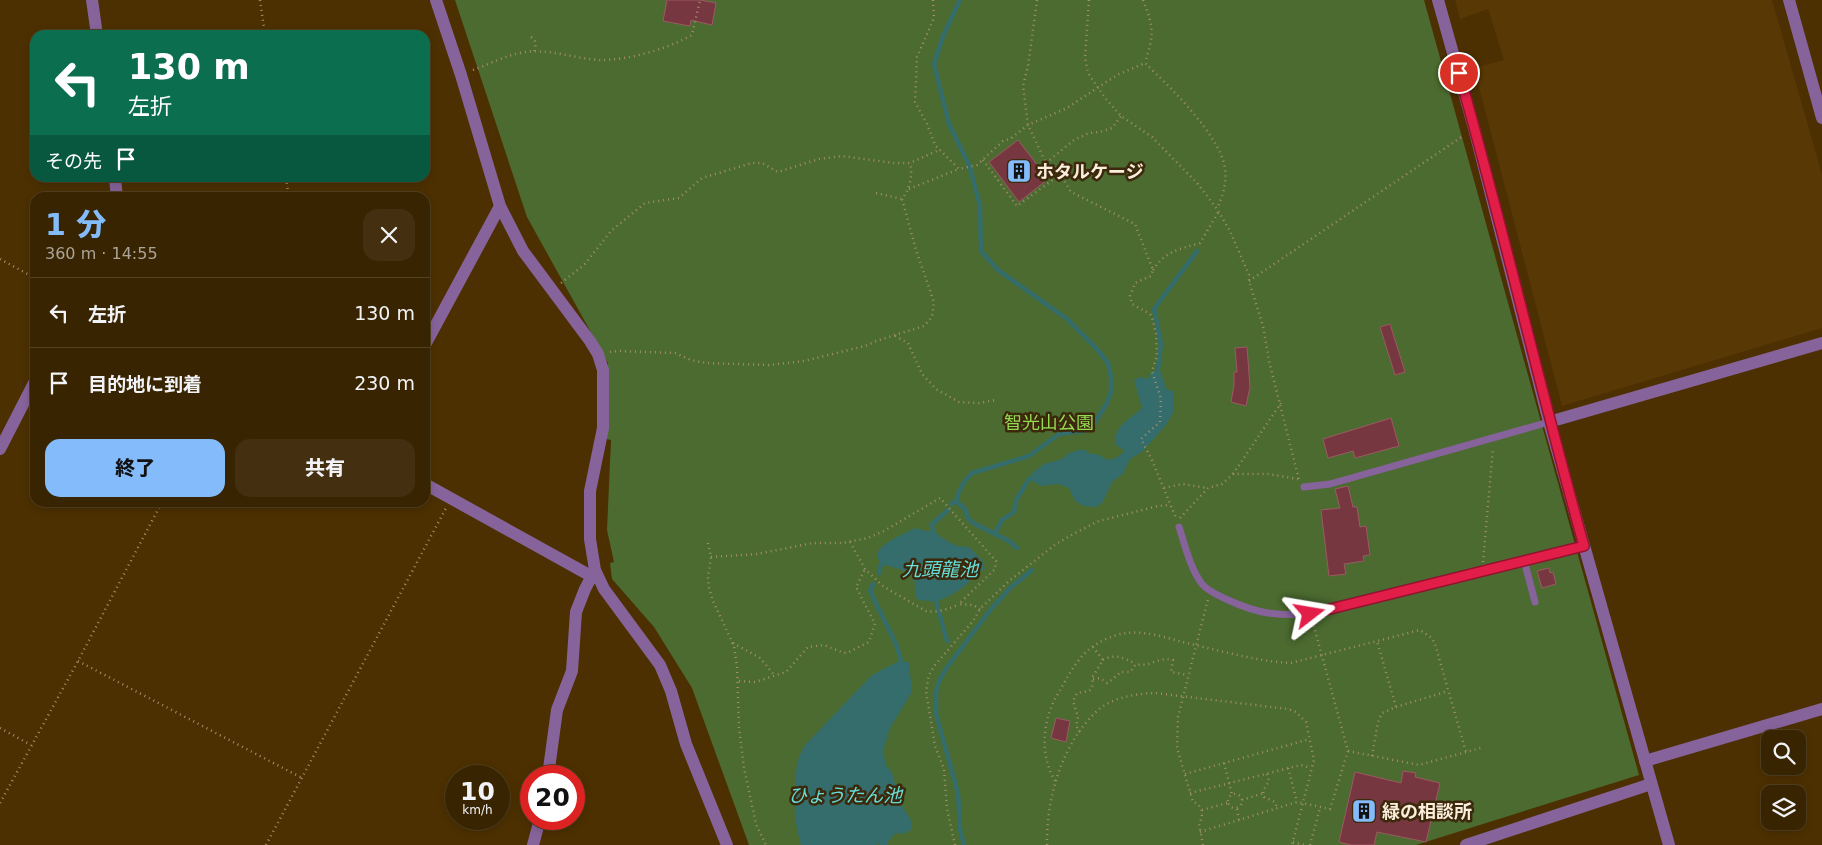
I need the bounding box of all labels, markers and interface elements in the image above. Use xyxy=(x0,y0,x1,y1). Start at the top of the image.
text: 130 m xyxy=(128,47,250,87)
icon: left xyxy=(45,50,110,115)
pin xyxy=(1438,52,1480,94)
icon: arrive xyxy=(1445,59,1473,87)
text: 左折 xyxy=(128,94,172,119)
icon: arrive xyxy=(112,145,140,173)
text: その先 xyxy=(45,150,102,172)
building icon: ホタルケージ xyxy=(1006,158,1032,184)
place label: ホタルケージ xyxy=(1036,161,1144,182)
text: 1 分 xyxy=(45,207,106,242)
button: close xyxy=(363,209,415,261)
text: 360 m · 14:55 xyxy=(45,244,158,263)
icon: left xyxy=(45,299,73,327)
text: 130 m xyxy=(354,302,415,324)
text: 左折 xyxy=(88,303,126,325)
icon: arrive xyxy=(45,369,73,397)
text: 230 m xyxy=(354,372,415,394)
text: 目的地に到着 xyxy=(88,373,202,395)
park label: 智光山公園 xyxy=(1004,412,1094,433)
button: 終了 xyxy=(45,439,225,497)
button: 共有 xyxy=(235,439,415,497)
water label: 九頭龍池 xyxy=(902,558,980,580)
position arrow xyxy=(1283,587,1335,639)
map controls xyxy=(1761,730,1806,830)
button: search xyxy=(1761,730,1806,775)
speed limit sign: 20 xyxy=(520,765,585,830)
text: 10 xyxy=(460,777,495,806)
water label: ひょうたん池 xyxy=(788,784,904,806)
button: layers xyxy=(1761,785,1806,830)
building icon: 緑の相談所 xyxy=(1351,798,1377,824)
place label: 緑の相談所 xyxy=(1382,801,1472,822)
text: km/h xyxy=(462,803,493,817)

